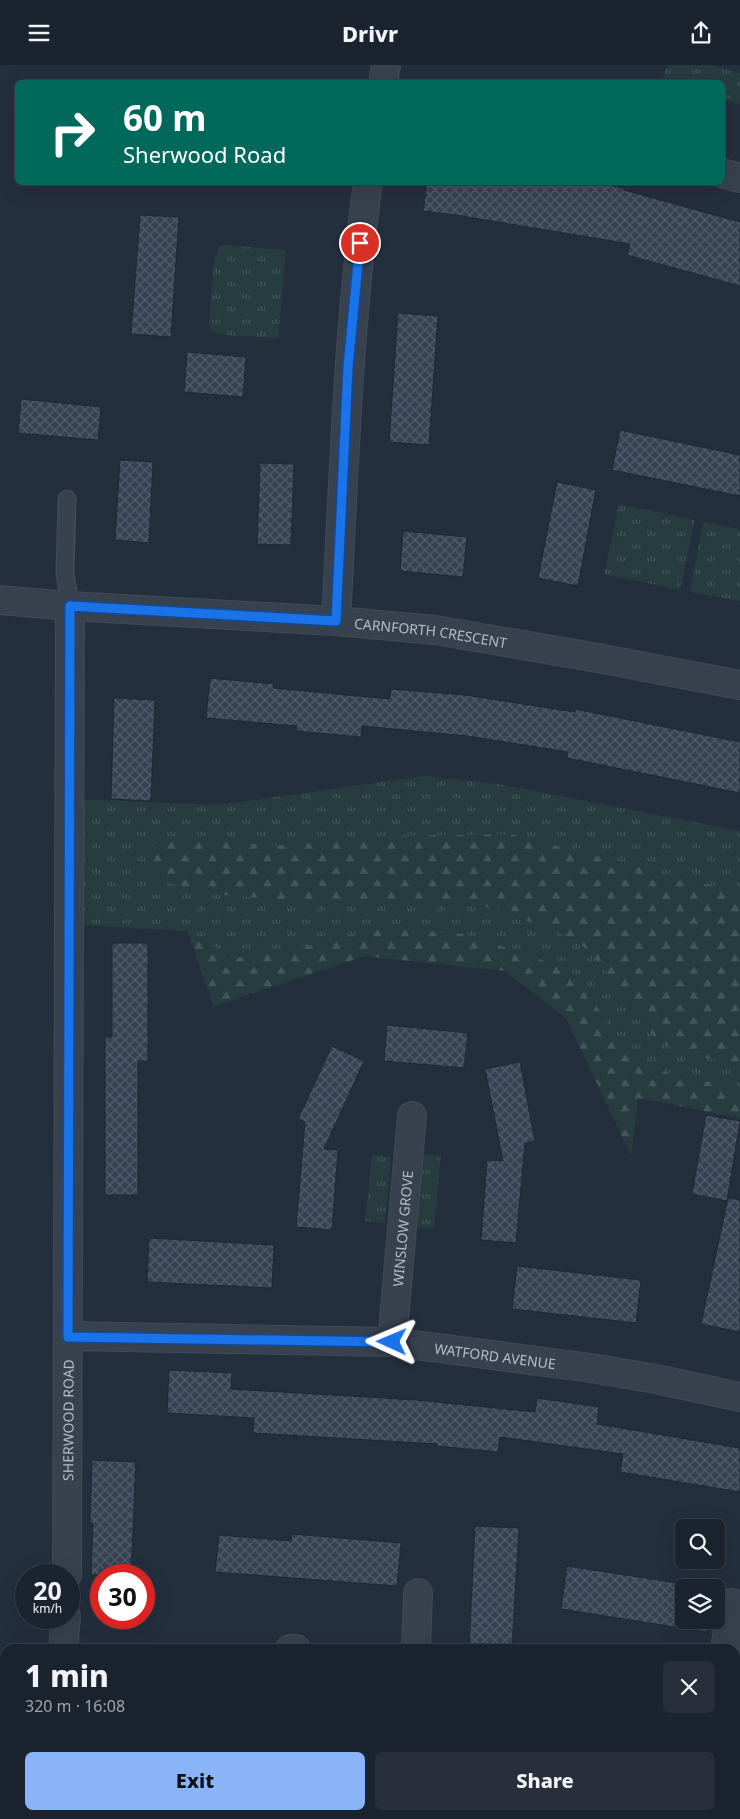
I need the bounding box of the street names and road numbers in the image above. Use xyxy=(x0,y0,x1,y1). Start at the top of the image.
street label: CARNFORTH CRESCENT xyxy=(353,613,509,652)
street label: WINSLOW GROVE xyxy=(387,1170,417,1287)
street label: WATFORD AVENUE xyxy=(433,1338,557,1373)
street label: SHERWOOD ROAD xyxy=(58,1359,77,1481)

